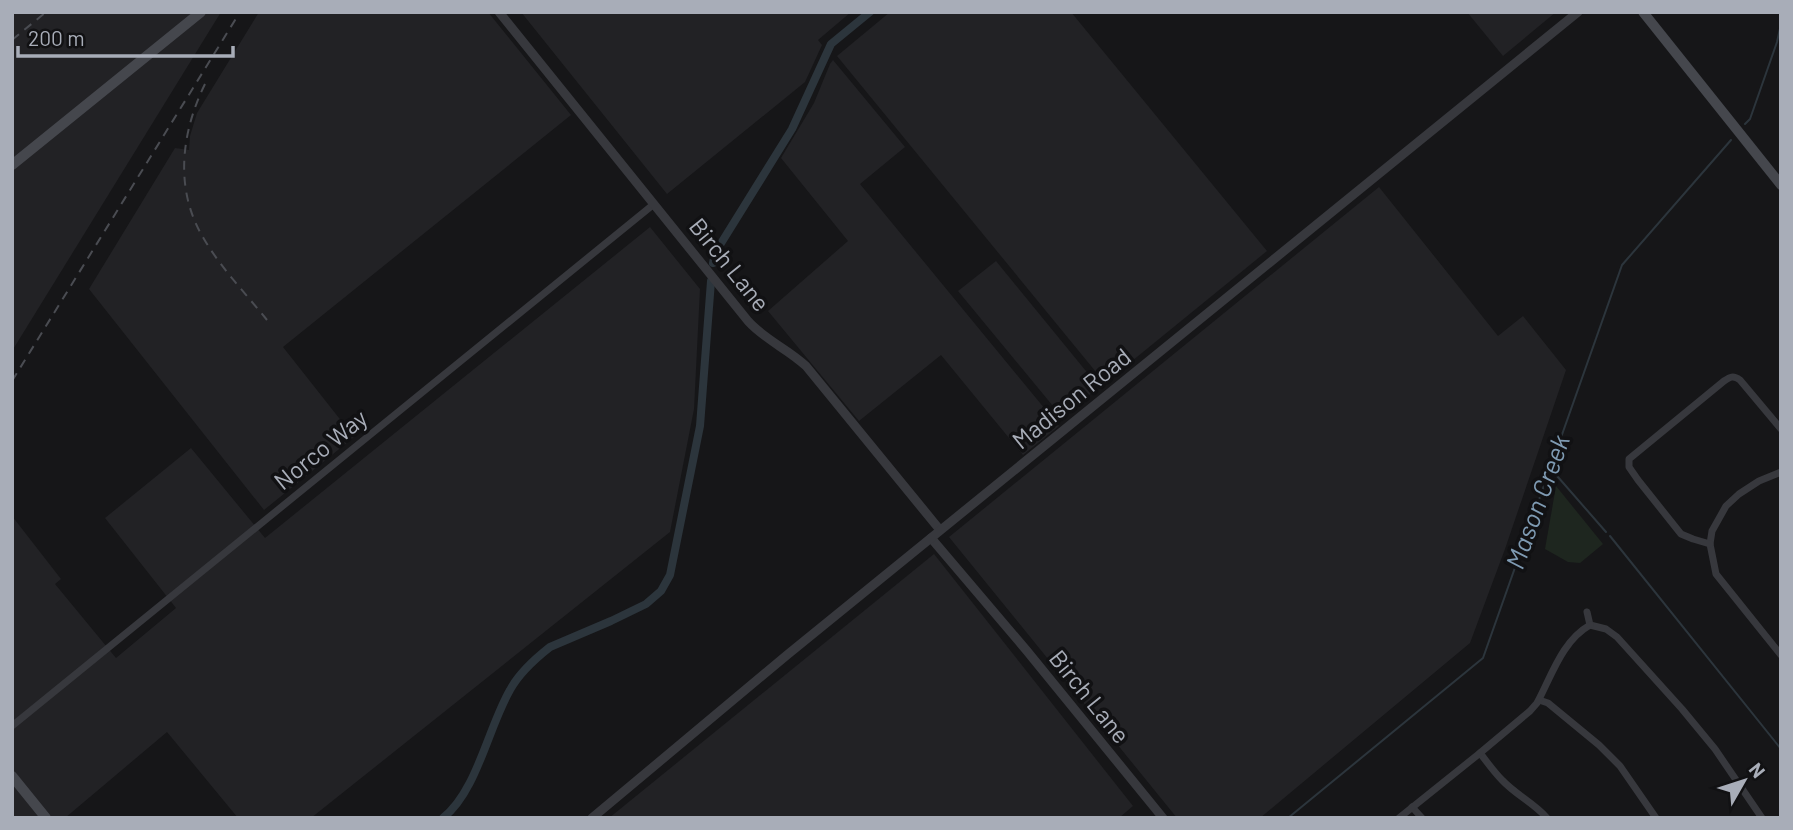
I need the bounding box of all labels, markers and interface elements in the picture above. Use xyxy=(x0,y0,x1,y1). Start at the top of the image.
scale bar xyxy=(18,14,233,58)
text: 200 m xyxy=(28,25,85,50)
street label: Birch Lane xyxy=(684,212,777,316)
street label: Madison Road xyxy=(1006,341,1136,454)
street label: Norco Way xyxy=(268,403,372,495)
water label: Mason Creek xyxy=(1498,430,1575,573)
street label: Birch Lane xyxy=(1044,644,1137,748)
north arrow xyxy=(1709,746,1779,816)
text: N xyxy=(1745,758,1771,782)

